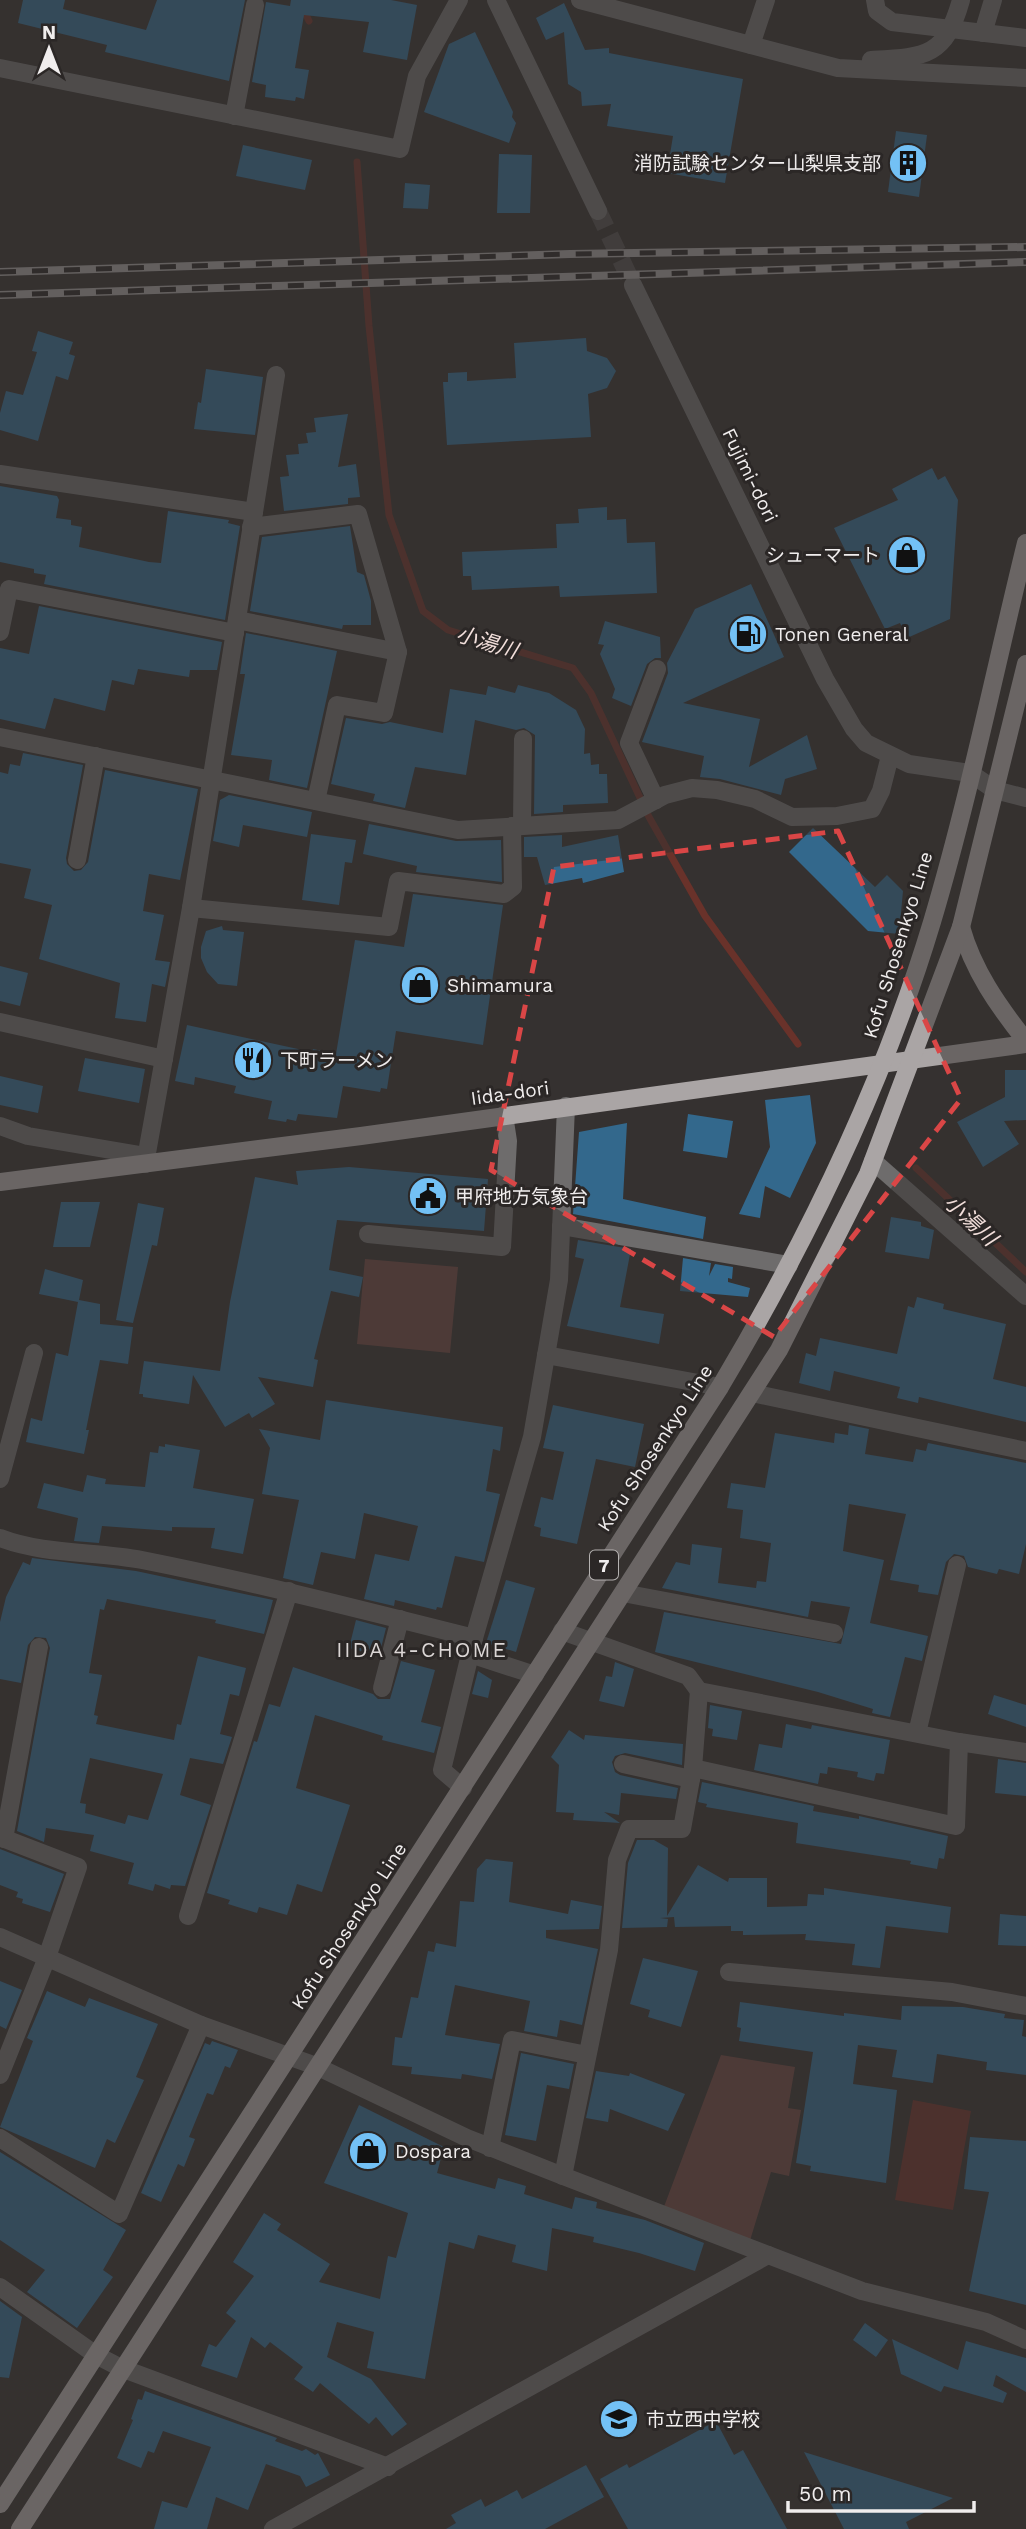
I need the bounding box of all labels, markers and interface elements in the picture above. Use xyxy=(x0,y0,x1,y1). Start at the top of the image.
north arrow xyxy=(14,14,84,84)
text: N xyxy=(42,21,56,44)
building icon: 消防試験センター山梨県支部 xyxy=(887,142,929,184)
place label: 消防試験センター山梨県支部 xyxy=(634,152,881,175)
street label: Fujimi-dori xyxy=(717,424,783,526)
shop icon: シューマート xyxy=(886,534,928,576)
place label: シューマート xyxy=(766,544,880,567)
fuel station icon: Tonen General xyxy=(727,613,769,655)
water label: 小湯川 xyxy=(453,621,523,664)
place label: Tonen General xyxy=(775,623,908,646)
street label: Kofu Shosenkyo Line xyxy=(859,849,937,1041)
shop icon: Shimamura xyxy=(399,964,441,1006)
place label: Shimamura xyxy=(447,974,553,997)
restaurant icon: 下町ラーメン xyxy=(232,1039,274,1081)
place label: 下町ラーメン xyxy=(280,1049,393,1072)
street label: Iida-dori xyxy=(469,1076,551,1110)
public building icon: 甲府地方気象台 xyxy=(407,1175,449,1217)
place label: 甲府地方気象台 xyxy=(455,1185,588,1208)
water label: 小湯川 xyxy=(939,1189,1004,1252)
street label: Kofu Shosenkyo Line xyxy=(592,1360,718,1536)
road number: 7 xyxy=(590,1550,618,1580)
district label: IIDA 4-CHOME xyxy=(336,1637,508,1662)
street label: Kofu Shosenkyo Line xyxy=(286,1838,412,2014)
shop icon: Dospara xyxy=(347,2130,389,2172)
place label: Dospara xyxy=(395,2140,471,2163)
school or university icon: 市立西中学校 xyxy=(598,2398,640,2440)
place label: 市立西中学校 xyxy=(646,2408,760,2431)
scale bar xyxy=(788,2470,974,2514)
text: 50 m xyxy=(799,2481,851,2506)

